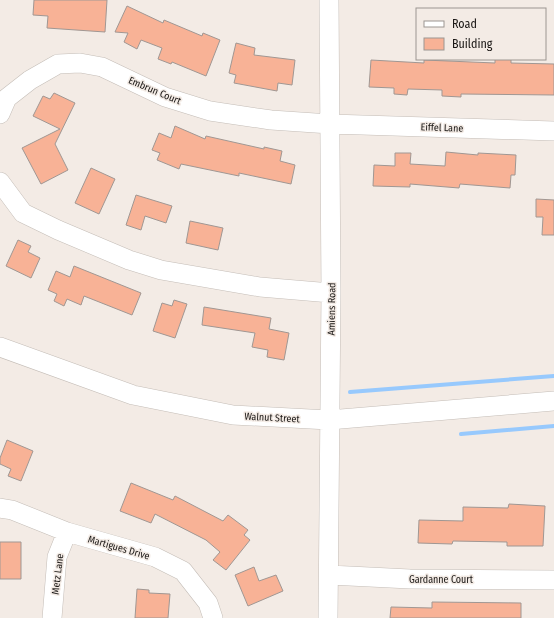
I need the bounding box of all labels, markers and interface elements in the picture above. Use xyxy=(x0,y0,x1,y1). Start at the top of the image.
legend xyxy=(416,8,546,60)
text: Road xyxy=(452,17,477,31)
text: Building xyxy=(452,37,493,51)
street label: Embrun Court xyxy=(126,74,183,108)
street label: Eiffel Lane xyxy=(420,121,464,135)
street label: Amiens Road xyxy=(326,282,338,336)
street label: Walnut Street xyxy=(244,411,301,425)
street label: Martigues Drive xyxy=(86,533,151,563)
street label: Metz Lane xyxy=(50,553,66,595)
street label: Gardanne Court xyxy=(409,574,474,586)

